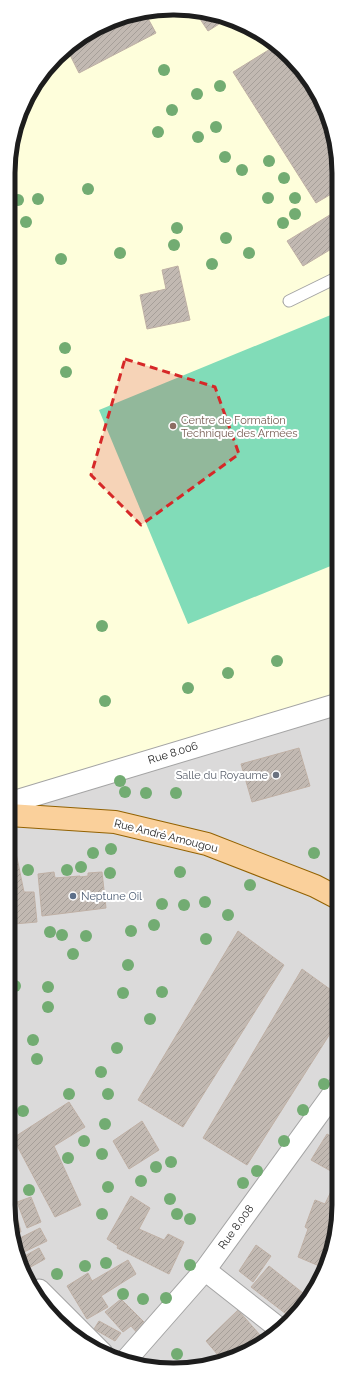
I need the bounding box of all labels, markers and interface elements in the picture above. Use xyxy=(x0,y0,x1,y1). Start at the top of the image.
place label: Centre de Formation Technique des Armées xyxy=(181,414,298,440)
marker: Centre de Formation Technique des Armées xyxy=(168,421,178,431)
street label: Rue 8.006 xyxy=(146,739,200,767)
place label: Salle du Royaume xyxy=(176,769,269,782)
marker: Salle du Royaume xyxy=(271,770,281,780)
street label: Rue André Amougou xyxy=(113,817,219,855)
place label: Neptune Oil xyxy=(81,890,142,903)
marker: Neptune Oil xyxy=(68,891,78,901)
street label: Rue 8.008 xyxy=(216,1202,256,1252)

